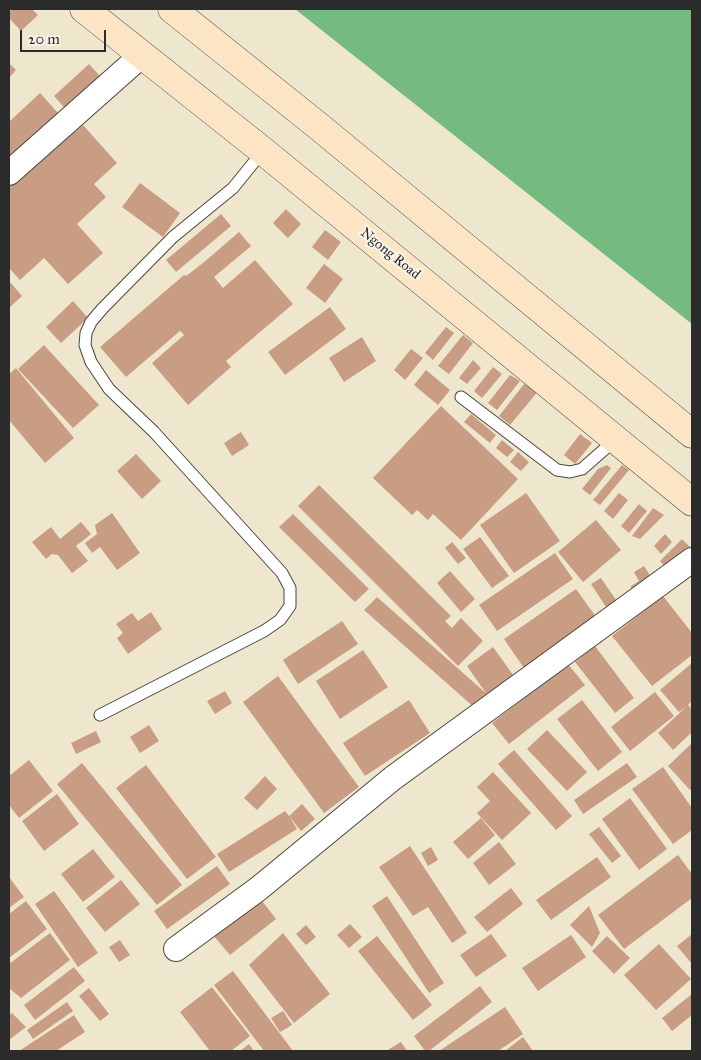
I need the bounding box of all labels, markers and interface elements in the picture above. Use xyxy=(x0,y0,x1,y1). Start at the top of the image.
scale bar xyxy=(22,20,109,52)
text: 20 m xyxy=(28,30,60,48)
street label: Ngong Road xyxy=(357,225,423,283)

